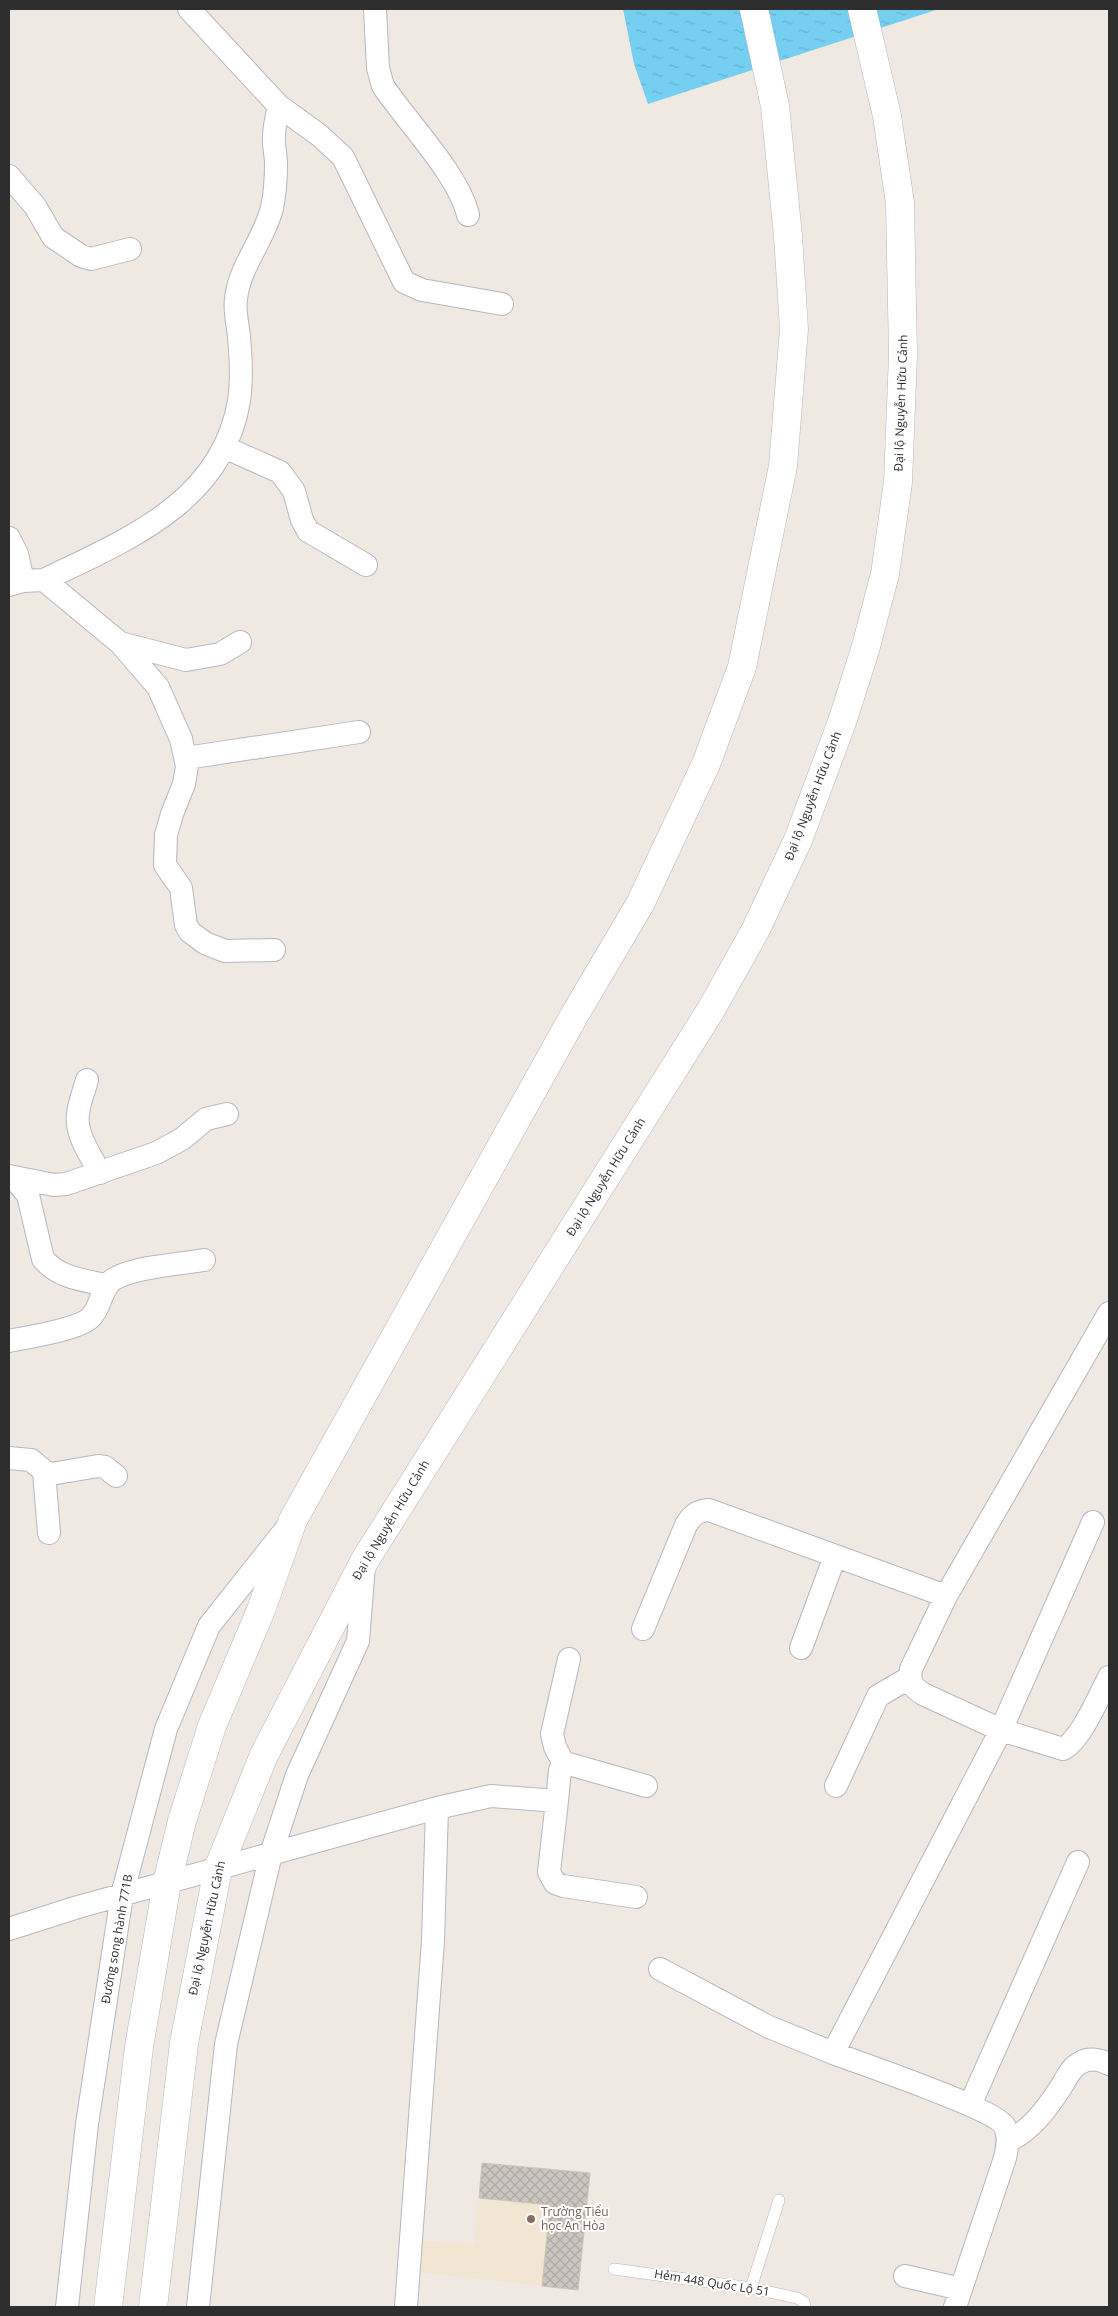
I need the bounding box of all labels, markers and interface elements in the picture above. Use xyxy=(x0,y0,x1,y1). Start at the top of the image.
street label: Đại lộ Nguyễn Hữu Cảnh xyxy=(890,334,911,472)
street label: Đại lộ Nguyễn Hữu Cảnh xyxy=(780,729,845,863)
street label: Đại lộ Nguyễn Hữu Cảnh xyxy=(562,1114,649,1239)
street label: Đại lộ Nguyễn Hữu Cảnh xyxy=(348,1457,433,1583)
street label: Đại lộ Nguyễn Hữu Cảnh xyxy=(184,1859,229,1997)
street label: Đường song hành 771B xyxy=(97,1873,136,2005)
place label: Trường Tiểu học An Hòa xyxy=(541,2203,609,2234)
marker: Trường Tiểu học An Hòa xyxy=(525,2213,537,2225)
street label: Hẻm 448 Quốc Lộ 51 xyxy=(653,2265,771,2300)

